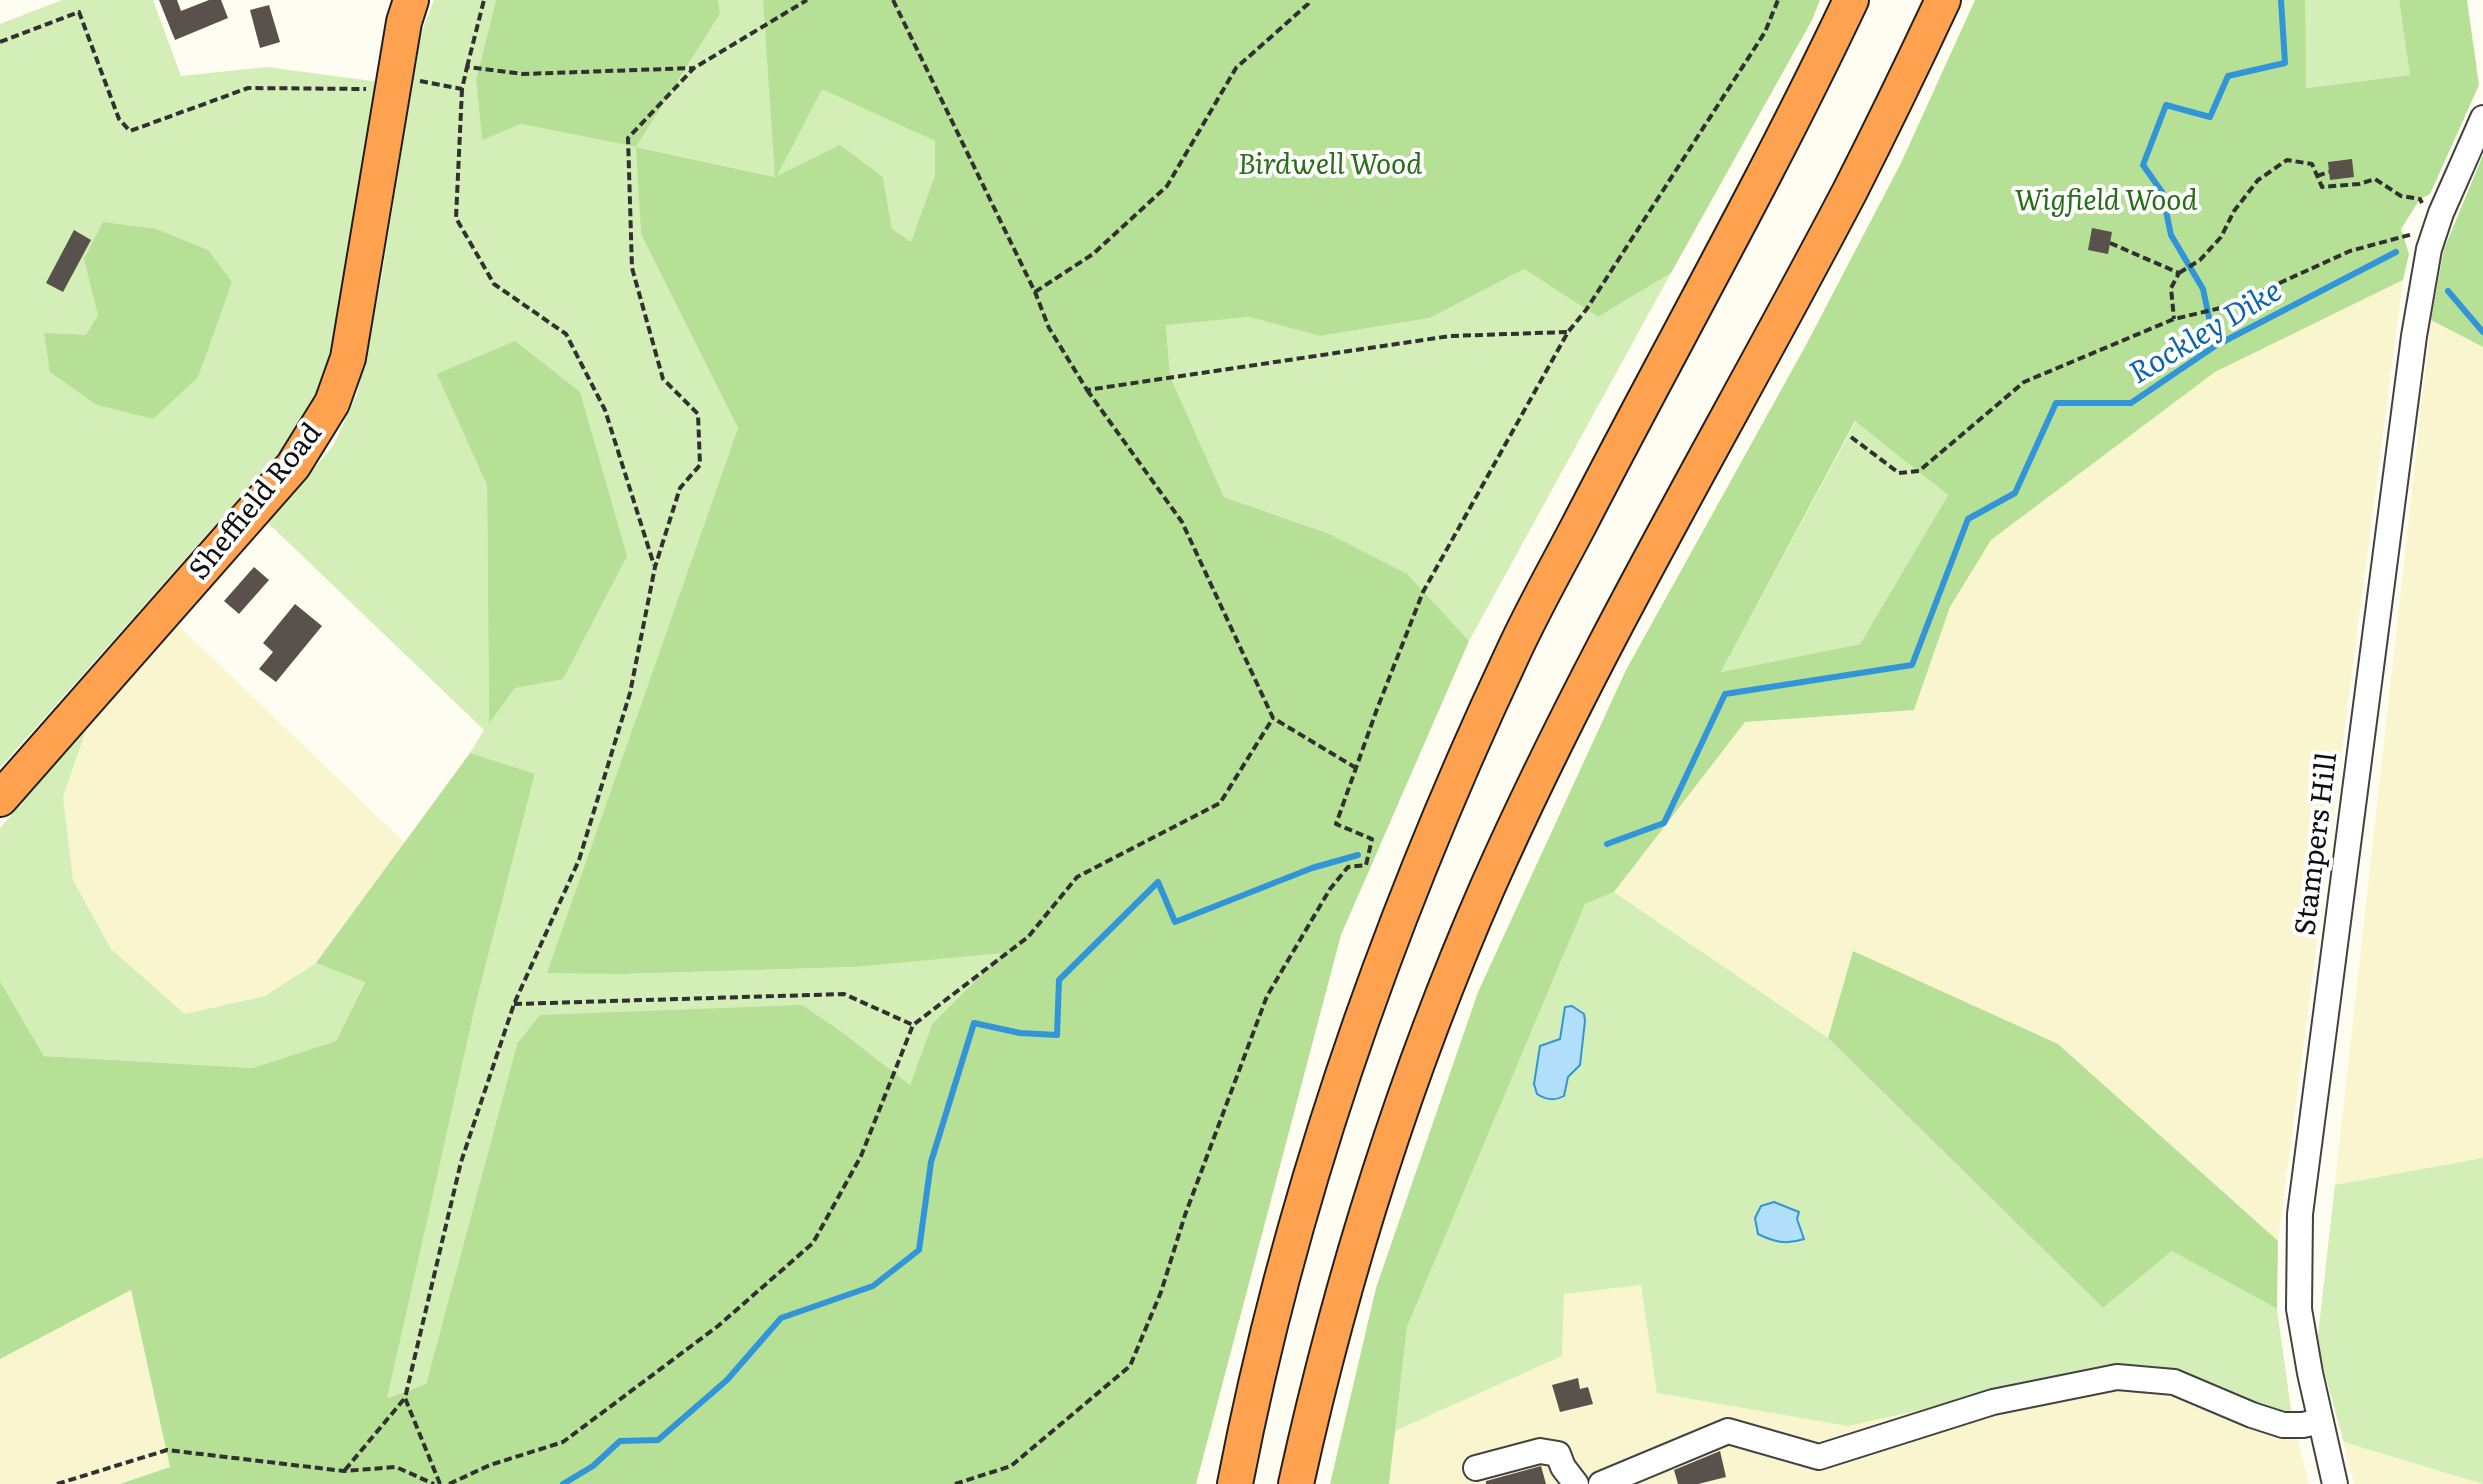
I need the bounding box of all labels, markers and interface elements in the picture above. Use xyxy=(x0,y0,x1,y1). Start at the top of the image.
park label: Birdwell Wood xyxy=(1238,149,1422,183)
park label: Wigfield Wood xyxy=(2015,185,2197,219)
water label: Rockley Dike xyxy=(2124,274,2288,392)
street label: Sheffield Road xyxy=(183,417,329,587)
street label: Stampers Hill xyxy=(2289,751,2345,937)

